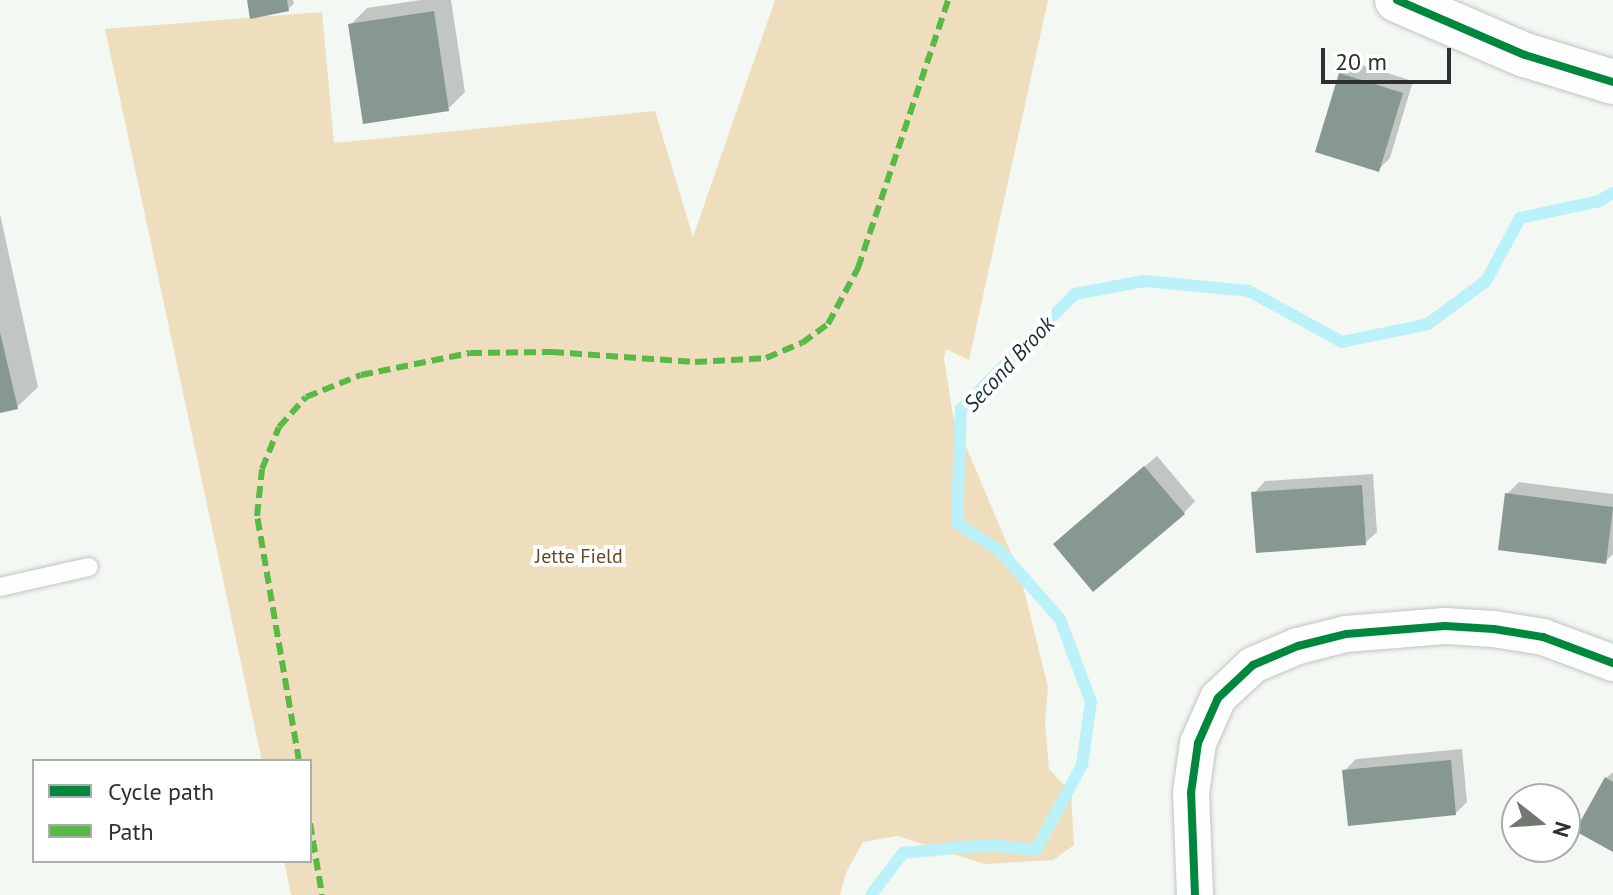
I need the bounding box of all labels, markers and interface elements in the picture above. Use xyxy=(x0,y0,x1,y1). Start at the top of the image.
scale bar xyxy=(1325,32,1455,82)
text: 20 m xyxy=(1335,46,1387,77)
water label: Second Brook xyxy=(958,311,1060,417)
park label: Jette Field xyxy=(535,544,623,568)
legend xyxy=(32,759,312,863)
text: Cycle path xyxy=(108,776,214,807)
north arrow xyxy=(1501,783,1581,863)
text: Path xyxy=(108,816,154,847)
text: N xyxy=(1547,818,1578,840)

